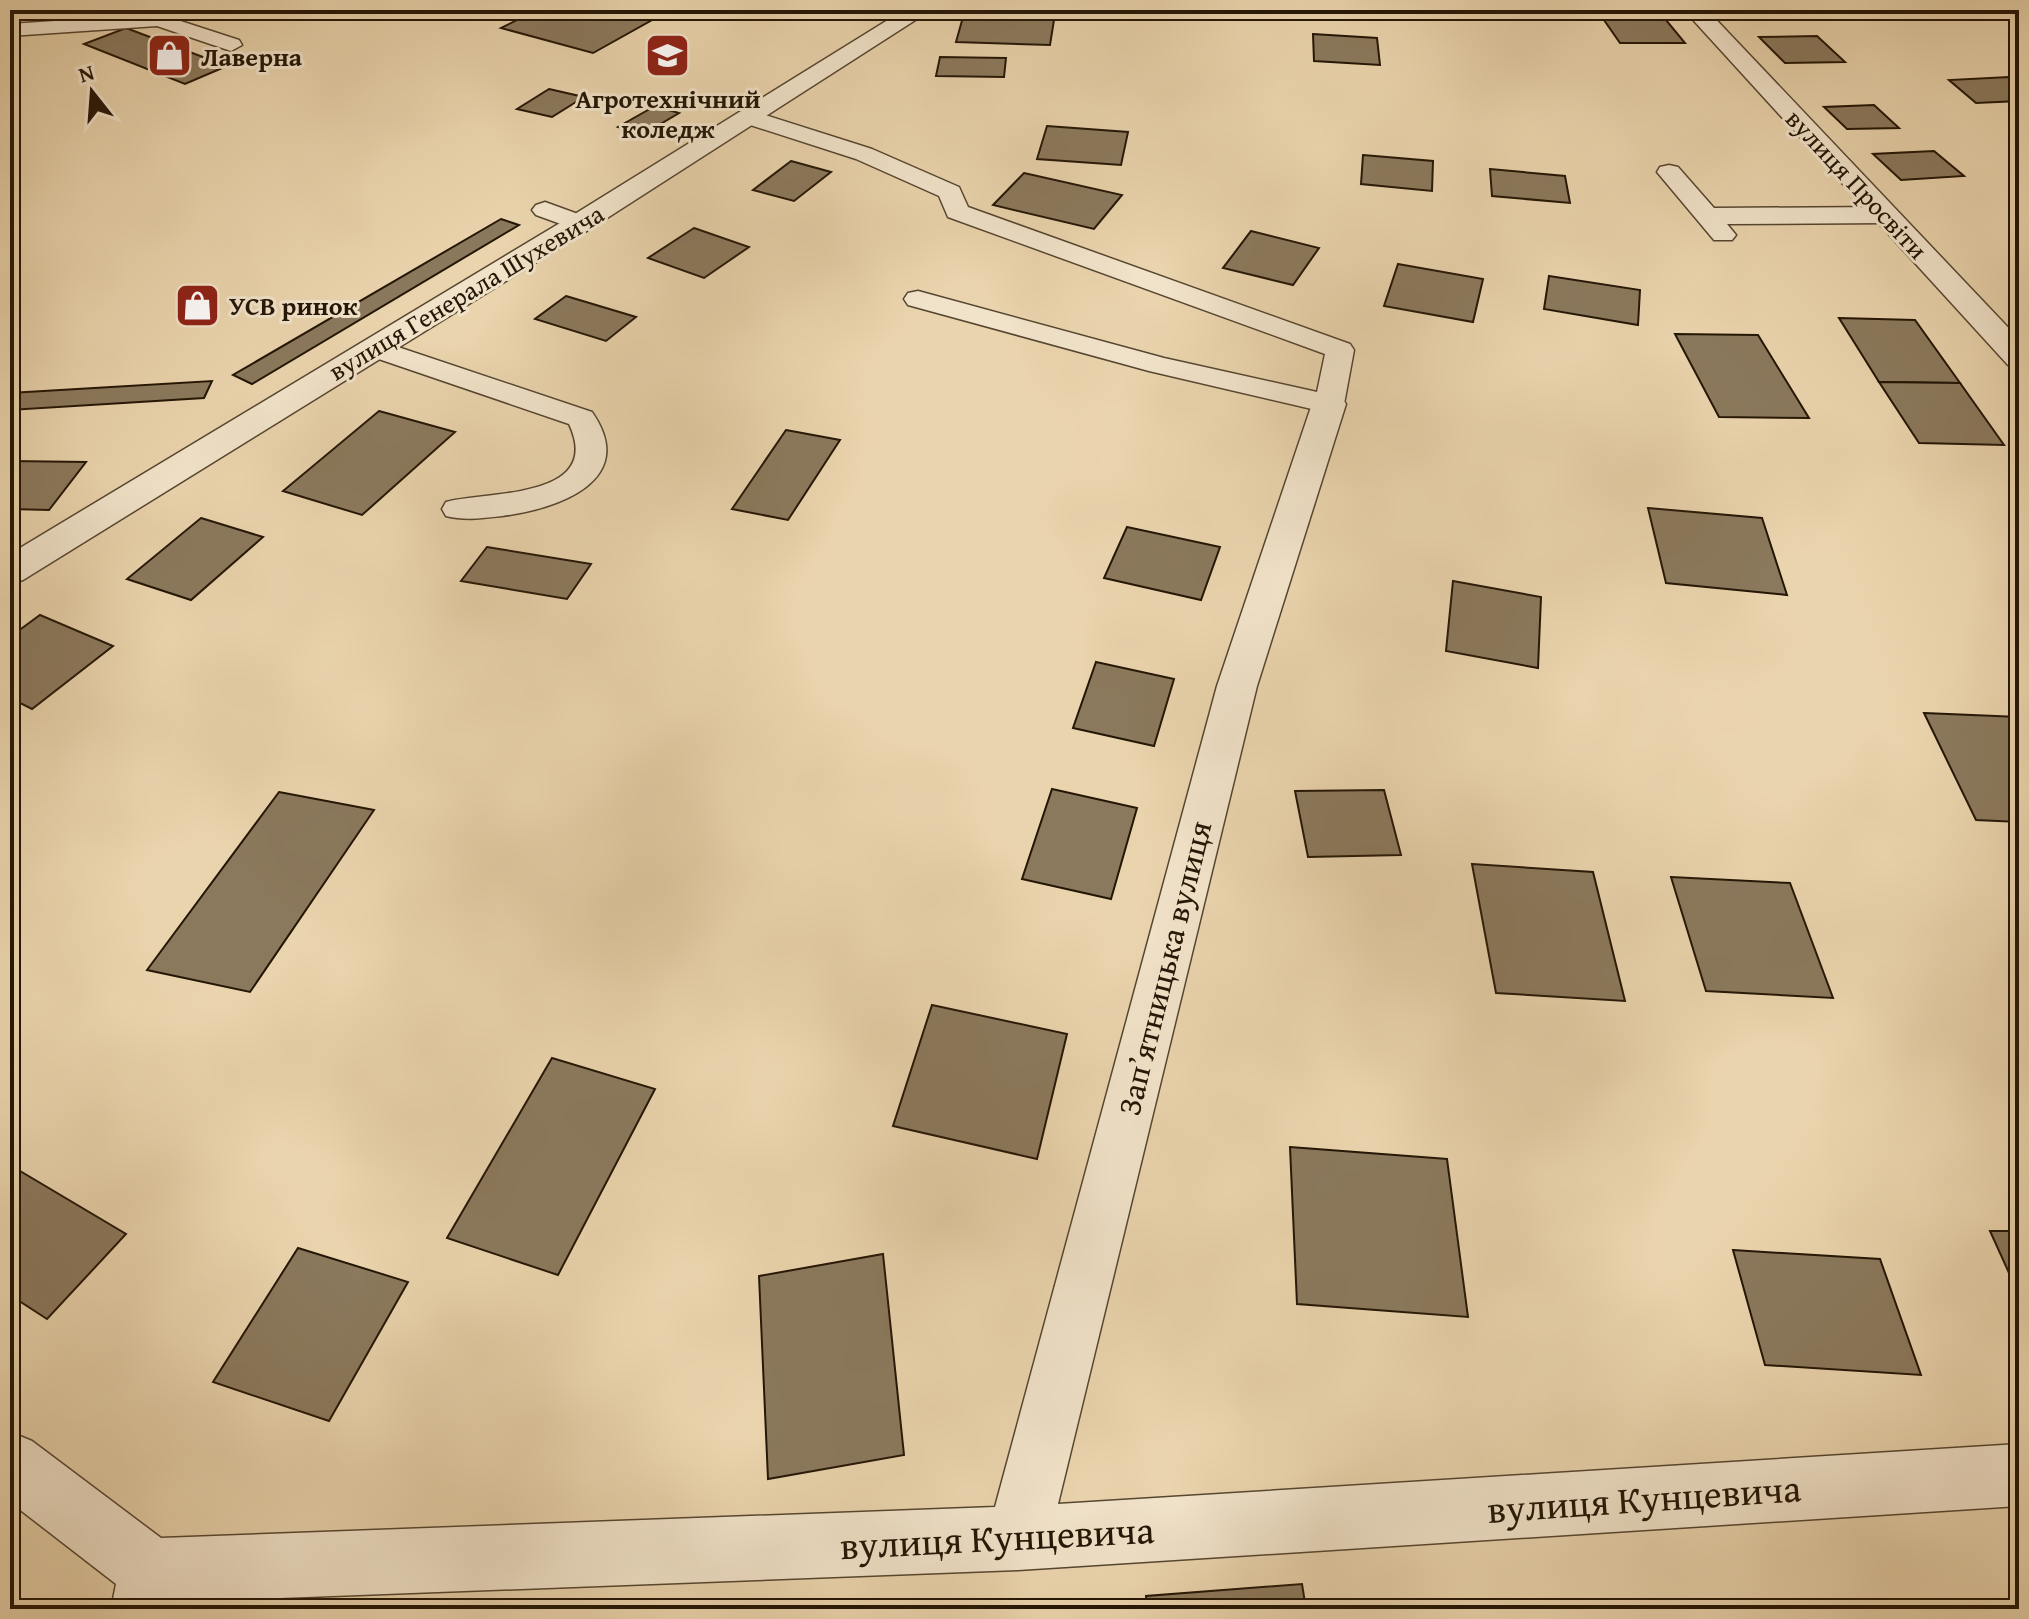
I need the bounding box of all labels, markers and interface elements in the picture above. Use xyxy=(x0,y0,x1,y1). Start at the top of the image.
school or university icon: Агротехнічний коледж xyxy=(644,31,692,79)
shop icon: Лаверна xyxy=(146,32,194,80)
place label: Лаверна xyxy=(201,37,303,76)
north arrow xyxy=(52,52,132,132)
text: N xyxy=(74,55,98,90)
place label: Агротехнічний коледж xyxy=(575,79,761,148)
street label: вулиця Просвіти xyxy=(1777,100,1937,268)
street label: вулиця Генерала Шухевича xyxy=(321,194,612,390)
shop icon: УСВ ринок xyxy=(174,281,222,329)
place label: УСВ ринок xyxy=(229,286,357,325)
street label: Запʼятницька вулиця xyxy=(1105,816,1223,1120)
street label: вулиця Кунцевича xyxy=(1485,1459,1803,1537)
street label: вулиця Кунцевича xyxy=(839,1501,1155,1573)

